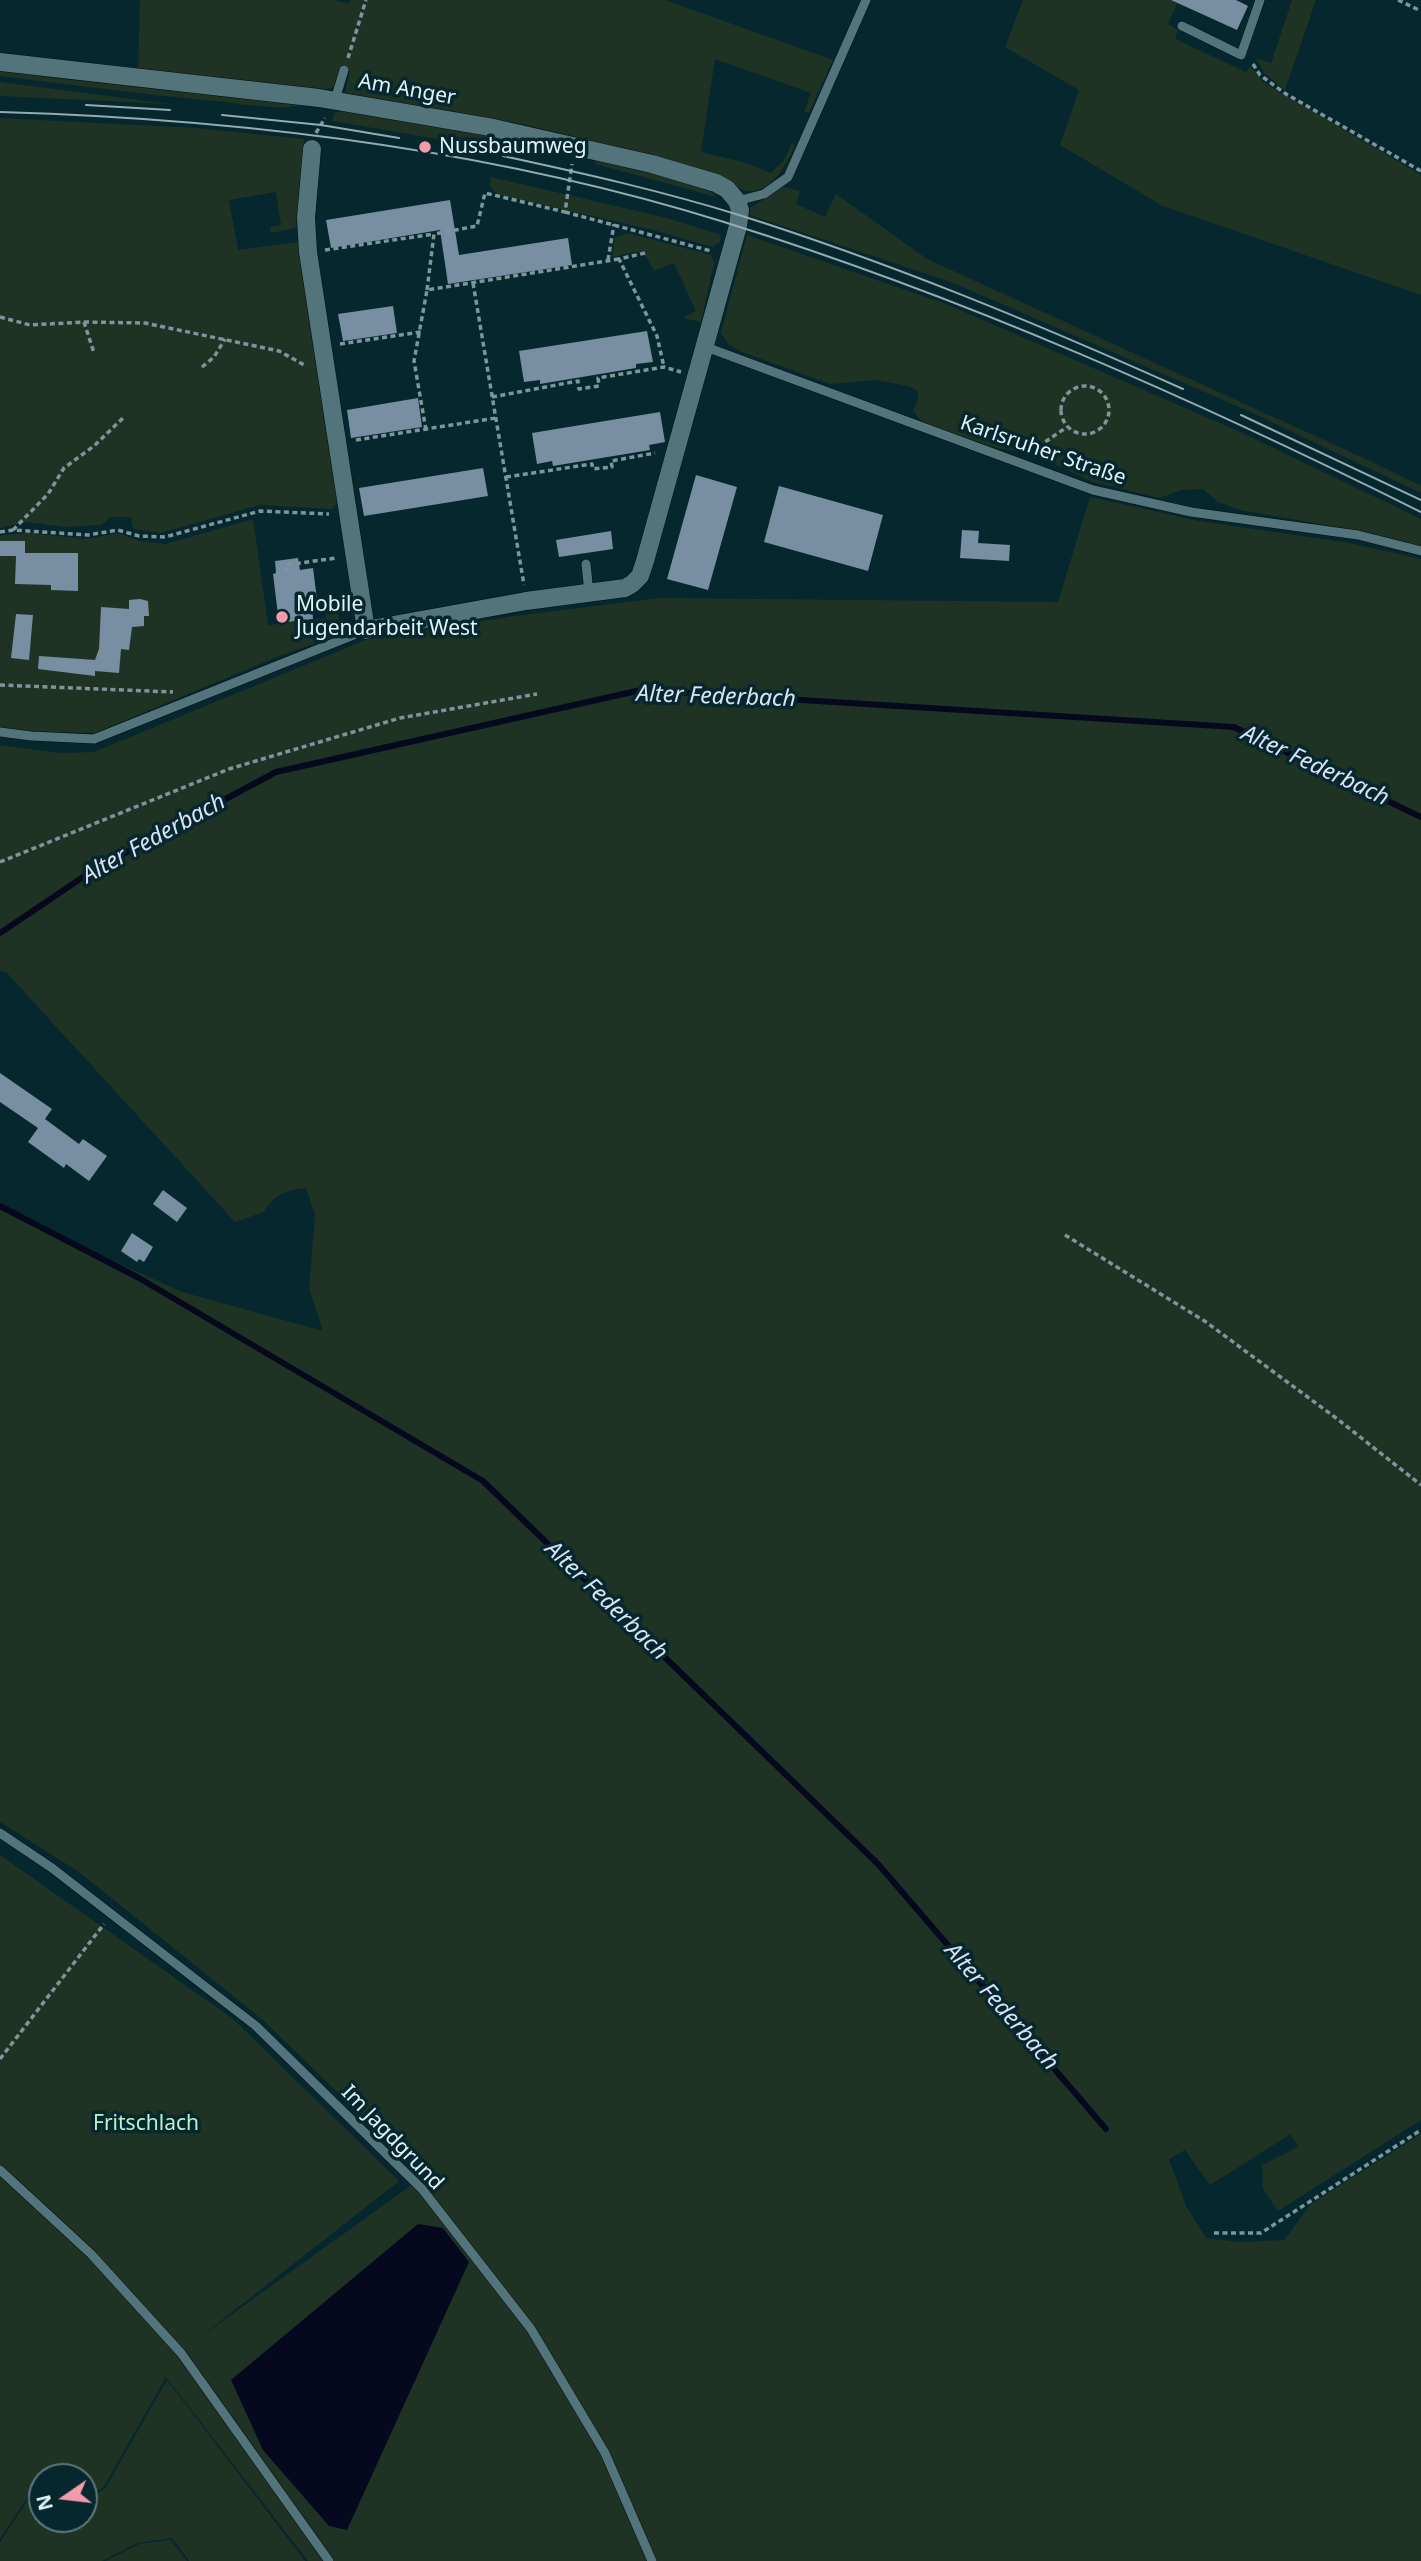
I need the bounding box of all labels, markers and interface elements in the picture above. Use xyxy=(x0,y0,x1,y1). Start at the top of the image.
street label: Am Anger xyxy=(356,69,458,111)
place label: Nussbaumweg xyxy=(439,134,587,160)
marker: Nussbaumweg xyxy=(417,139,433,155)
street label: Karlsruher Straße xyxy=(957,411,1129,491)
place label: Mobile Jugendarbeit West xyxy=(296,592,478,642)
marker: Mobile Jugendarbeit West xyxy=(274,609,290,625)
water label: Alter Federbach xyxy=(636,680,796,714)
water label: Alter Federbach xyxy=(1237,720,1393,812)
water label: Alter Federbach xyxy=(78,788,230,890)
water label: Alter Federbach xyxy=(539,1536,673,1666)
water label: Alter Federbach xyxy=(938,1938,1064,2076)
street label: Im Jagdgrund xyxy=(336,2080,448,2196)
park label: Fritschlach xyxy=(93,2111,199,2137)
north arrow xyxy=(28,2463,98,2533)
text: N xyxy=(30,2492,59,2513)

